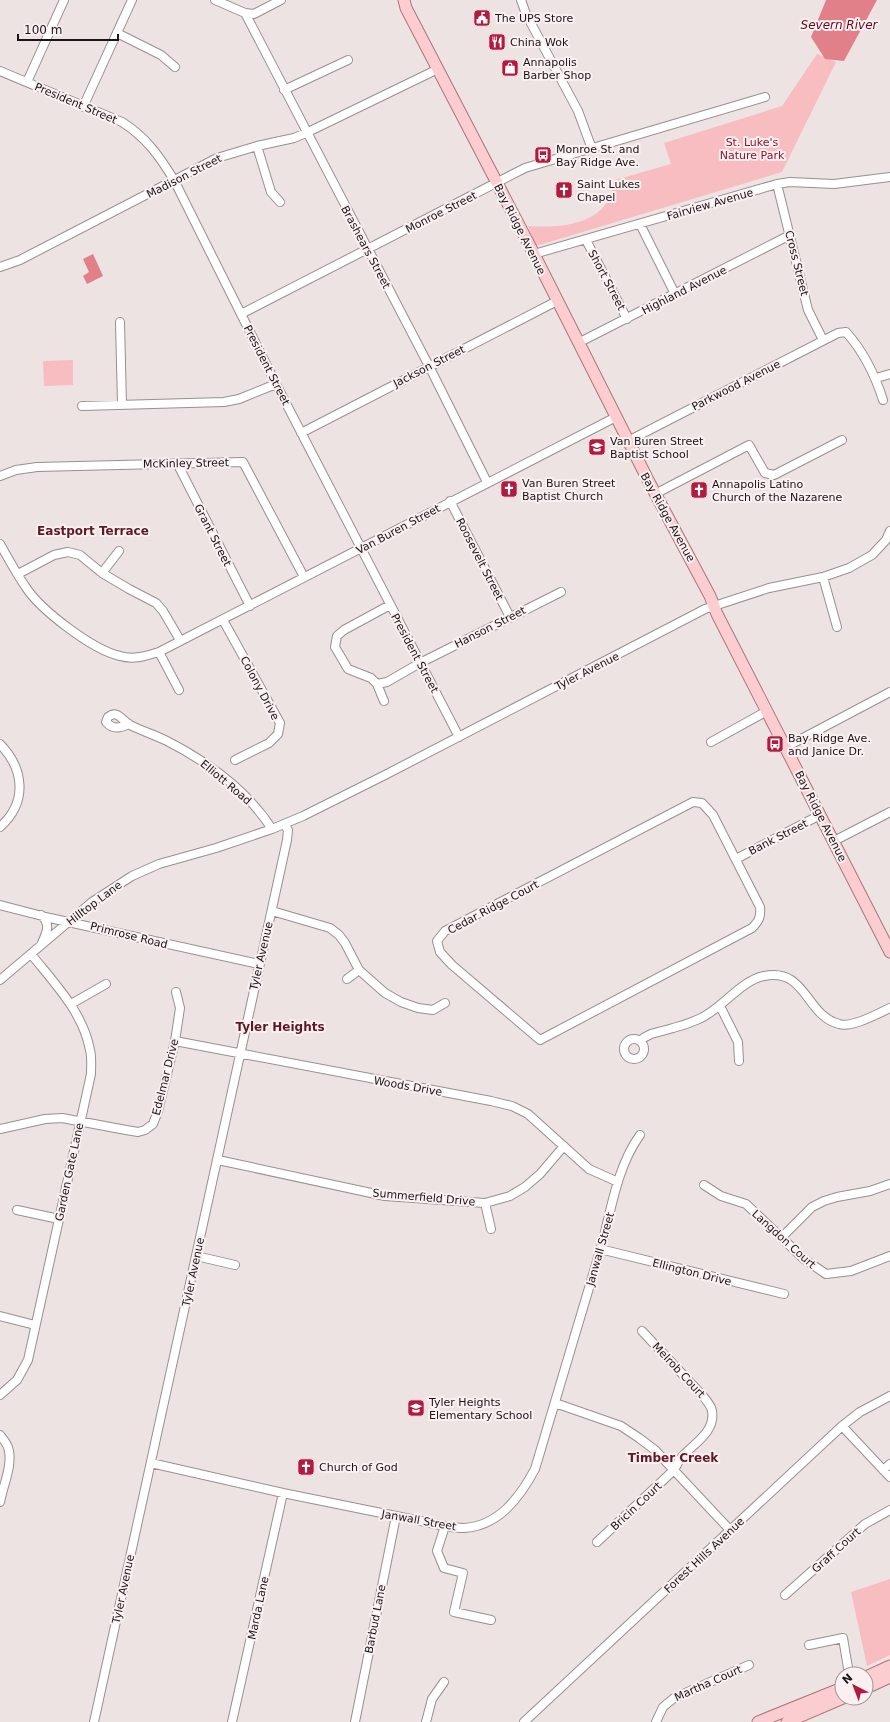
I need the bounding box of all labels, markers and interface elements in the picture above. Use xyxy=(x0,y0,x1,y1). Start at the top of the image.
public building icon: The UPS Store xyxy=(472,8,492,28)
place label: The UPS Store xyxy=(494,12,573,25)
scale bar xyxy=(18,16,118,42)
water label: Severn River xyxy=(801,18,879,32)
text: 100 m xyxy=(24,23,62,37)
restaurant icon: China Wok xyxy=(487,32,507,52)
place label: China Wok xyxy=(510,36,569,49)
place label: Annapolis Barber Shop xyxy=(523,56,591,82)
shop icon: Annapolis Barber Shop xyxy=(500,58,520,78)
street label: President Street xyxy=(33,80,120,127)
park label: St. Luke's Nature Park xyxy=(720,136,785,162)
place label: Monroe St. and Bay Ridge Ave. xyxy=(556,143,639,169)
bus stop icon: Monroe St. and Bay Ridge Ave. xyxy=(533,145,553,165)
street label: Madison Street xyxy=(144,152,225,201)
place label: Saint Lukes Chapel xyxy=(577,178,640,204)
church icon: Saint Lukes Chapel xyxy=(554,180,574,200)
street label: Bay Ridge Avenue xyxy=(491,182,548,277)
street label: Fairview Avenue xyxy=(665,186,755,223)
street label: Monroe Street xyxy=(404,189,479,236)
street label: Brashears Street xyxy=(338,203,393,292)
street label: Cross Street xyxy=(782,229,811,298)
street label: Short Street xyxy=(585,248,628,313)
street label: Highland Avenue xyxy=(640,263,729,317)
street label: President Street xyxy=(241,323,293,408)
street label: Jackson Street xyxy=(390,342,468,391)
street label: Parkwood Avenue xyxy=(690,357,783,413)
place label: Van Buren Street Baptist School xyxy=(610,435,704,461)
school or university icon: Van Buren Street Baptist School xyxy=(587,437,607,457)
street label: McKinley Street xyxy=(143,456,230,471)
street label: Bay Ridge Avenue xyxy=(638,470,698,564)
place label: Van Buren Street Baptist Church xyxy=(522,477,616,503)
place label: Annapolis Latino Church of the Nazarene xyxy=(712,478,843,504)
church icon: Van Buren Street Baptist Church xyxy=(499,479,519,499)
church icon: Annapolis Latino Church of the Nazarene xyxy=(689,480,709,500)
street label: Van Buren Street xyxy=(354,501,443,557)
street label: Grant Street xyxy=(191,502,234,569)
street label: Roosevelt Street xyxy=(453,516,506,603)
district label: Eastport Terrace xyxy=(37,524,149,538)
street label: Hanson Street xyxy=(452,604,529,651)
street label: President Street xyxy=(388,611,441,696)
street label: Tyler Avenue xyxy=(552,650,622,694)
street label: Colony Drive xyxy=(237,654,282,723)
place label: Bay Ridge Ave. and Janice Dr. xyxy=(788,732,871,758)
bus stop icon: Bay Ridge Ave. and Janice Dr. xyxy=(765,734,785,754)
street label: Elliott Road xyxy=(198,757,254,807)
street label: Bay Ridge Avenue xyxy=(792,769,849,864)
street label: Bank Street xyxy=(747,817,811,858)
street label: Hilltop Lane xyxy=(64,878,125,928)
street label: Cedar Ridge Court xyxy=(445,878,542,937)
street label: Primrose Road xyxy=(89,920,169,951)
street label: Tyler Avenue xyxy=(247,920,276,993)
district label: Tyler Heights xyxy=(235,1020,325,1034)
street label: Edelmar Drive xyxy=(150,1037,181,1117)
street label: Woods Drive xyxy=(373,1074,443,1099)
street label: Garden Gate Lane xyxy=(53,1121,86,1222)
street label: Summerfield Drive xyxy=(372,1187,476,1208)
street label: Langdon Court xyxy=(749,1207,819,1272)
street label: Janwall Street xyxy=(584,1210,617,1288)
street label: Tyler Avenue xyxy=(180,1236,207,1309)
street label: Ellington Drive xyxy=(651,1256,733,1289)
street label: Melrob Court xyxy=(650,1340,708,1401)
place label: Tyler Heights Elementary School xyxy=(428,1396,532,1422)
school or university icon: Tyler Heights Elementary School xyxy=(406,1398,426,1418)
district label: Timber Creek xyxy=(628,1451,719,1465)
church icon: Church of God xyxy=(296,1457,316,1477)
place label: Church of God xyxy=(319,1461,398,1474)
street label: Bricin Court xyxy=(608,1479,665,1533)
street label: Janwall Street xyxy=(380,1507,458,1534)
street label: Forest Hills Avenue xyxy=(662,1515,747,1596)
street label: Graff Court xyxy=(809,1525,864,1576)
street label: Tyler Avenue xyxy=(110,1553,137,1626)
street label: Marda Lane xyxy=(245,1575,272,1641)
street label: Barbud Lane xyxy=(362,1583,389,1655)
street label: Martha Court xyxy=(672,1662,745,1704)
north arrow xyxy=(834,1666,874,1706)
text: N xyxy=(840,1671,855,1687)

